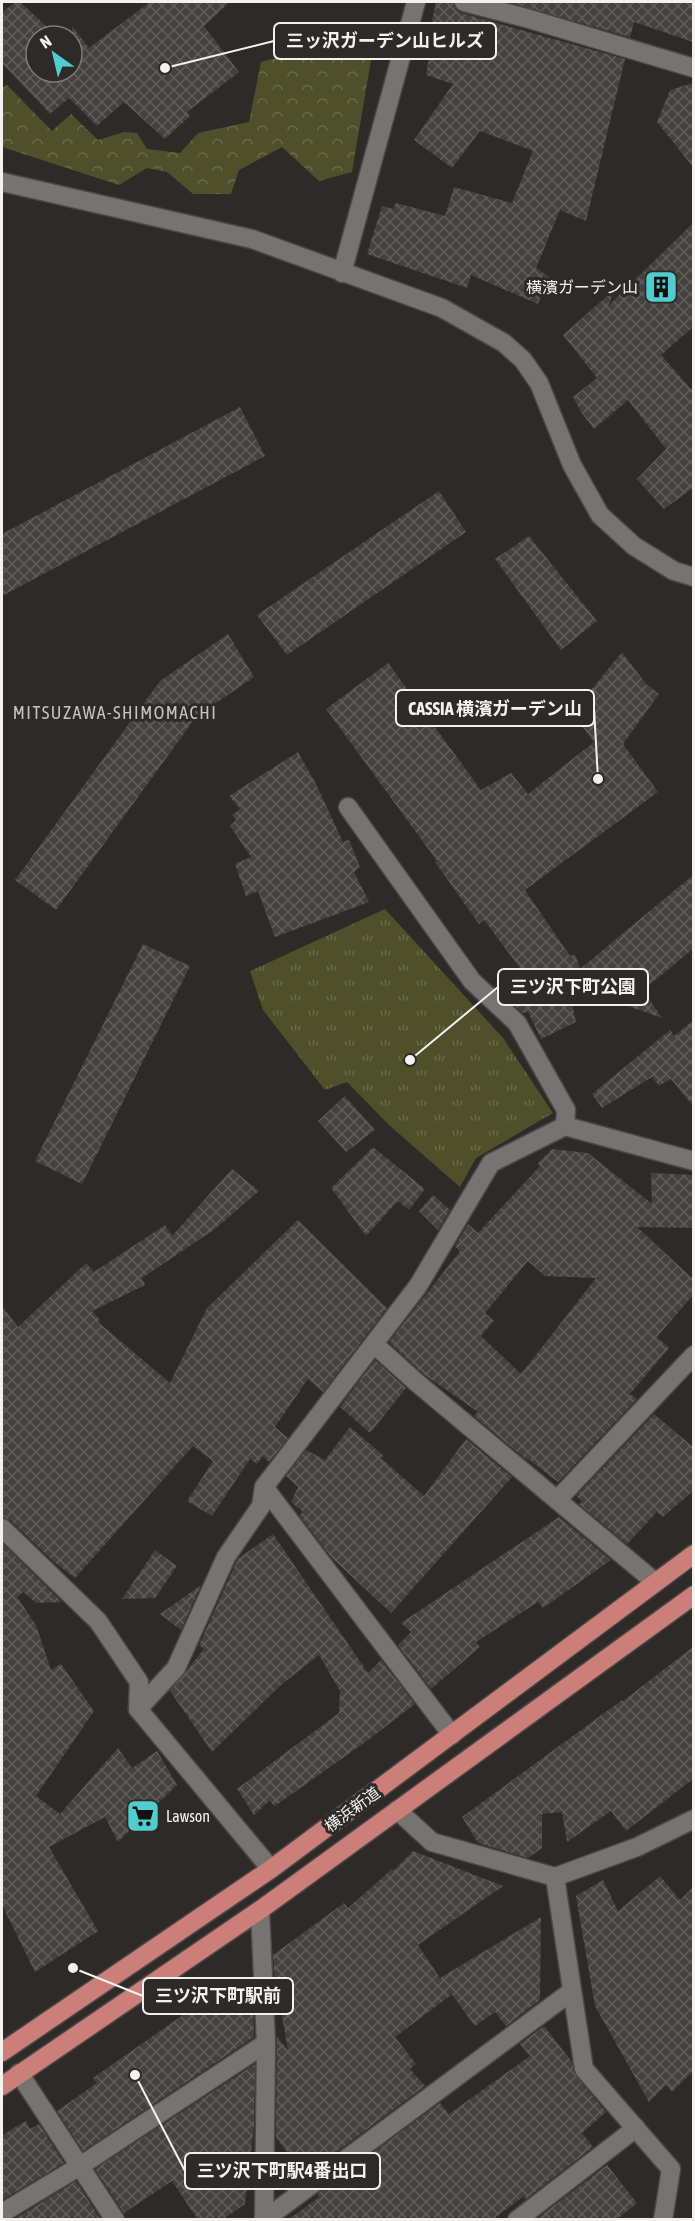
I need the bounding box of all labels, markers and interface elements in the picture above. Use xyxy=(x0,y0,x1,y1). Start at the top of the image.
callout: 三ッ沢ガーデン山ヒルズ xyxy=(274,23,496,59)
north arrow xyxy=(24,24,84,84)
text: 三ッ沢ガーデン山ヒルズ xyxy=(286,30,484,51)
text: N xyxy=(37,31,55,52)
building icon: 横濱ガーデン山 xyxy=(643,269,679,305)
place label: 横濱ガーデン山 xyxy=(526,278,638,296)
callout: CASSIA 横濱ガーデン山 xyxy=(396,690,594,726)
text: CASSIA 横濱ガーデン山 xyxy=(408,698,582,719)
district label: MITSUZAWA-SHIMOMACHI xyxy=(13,702,217,723)
callout: 三ツ沢下町公園 xyxy=(498,969,648,1005)
text: 三ツ沢下町公園 xyxy=(510,976,636,997)
street label: 横浜新道 xyxy=(321,1783,383,1835)
supermarket icon: Lawson xyxy=(125,1798,161,1834)
place label: Lawson xyxy=(166,1807,210,1825)
callout: 三ツ沢下町駅前 xyxy=(143,1978,293,2014)
text: 三ツ沢下町駅前 xyxy=(155,1985,281,2006)
callout: 三ツ沢下町駅4番出口 xyxy=(185,2153,380,2189)
text: 三ツ沢下町駅4番出口 xyxy=(197,2160,367,2181)

